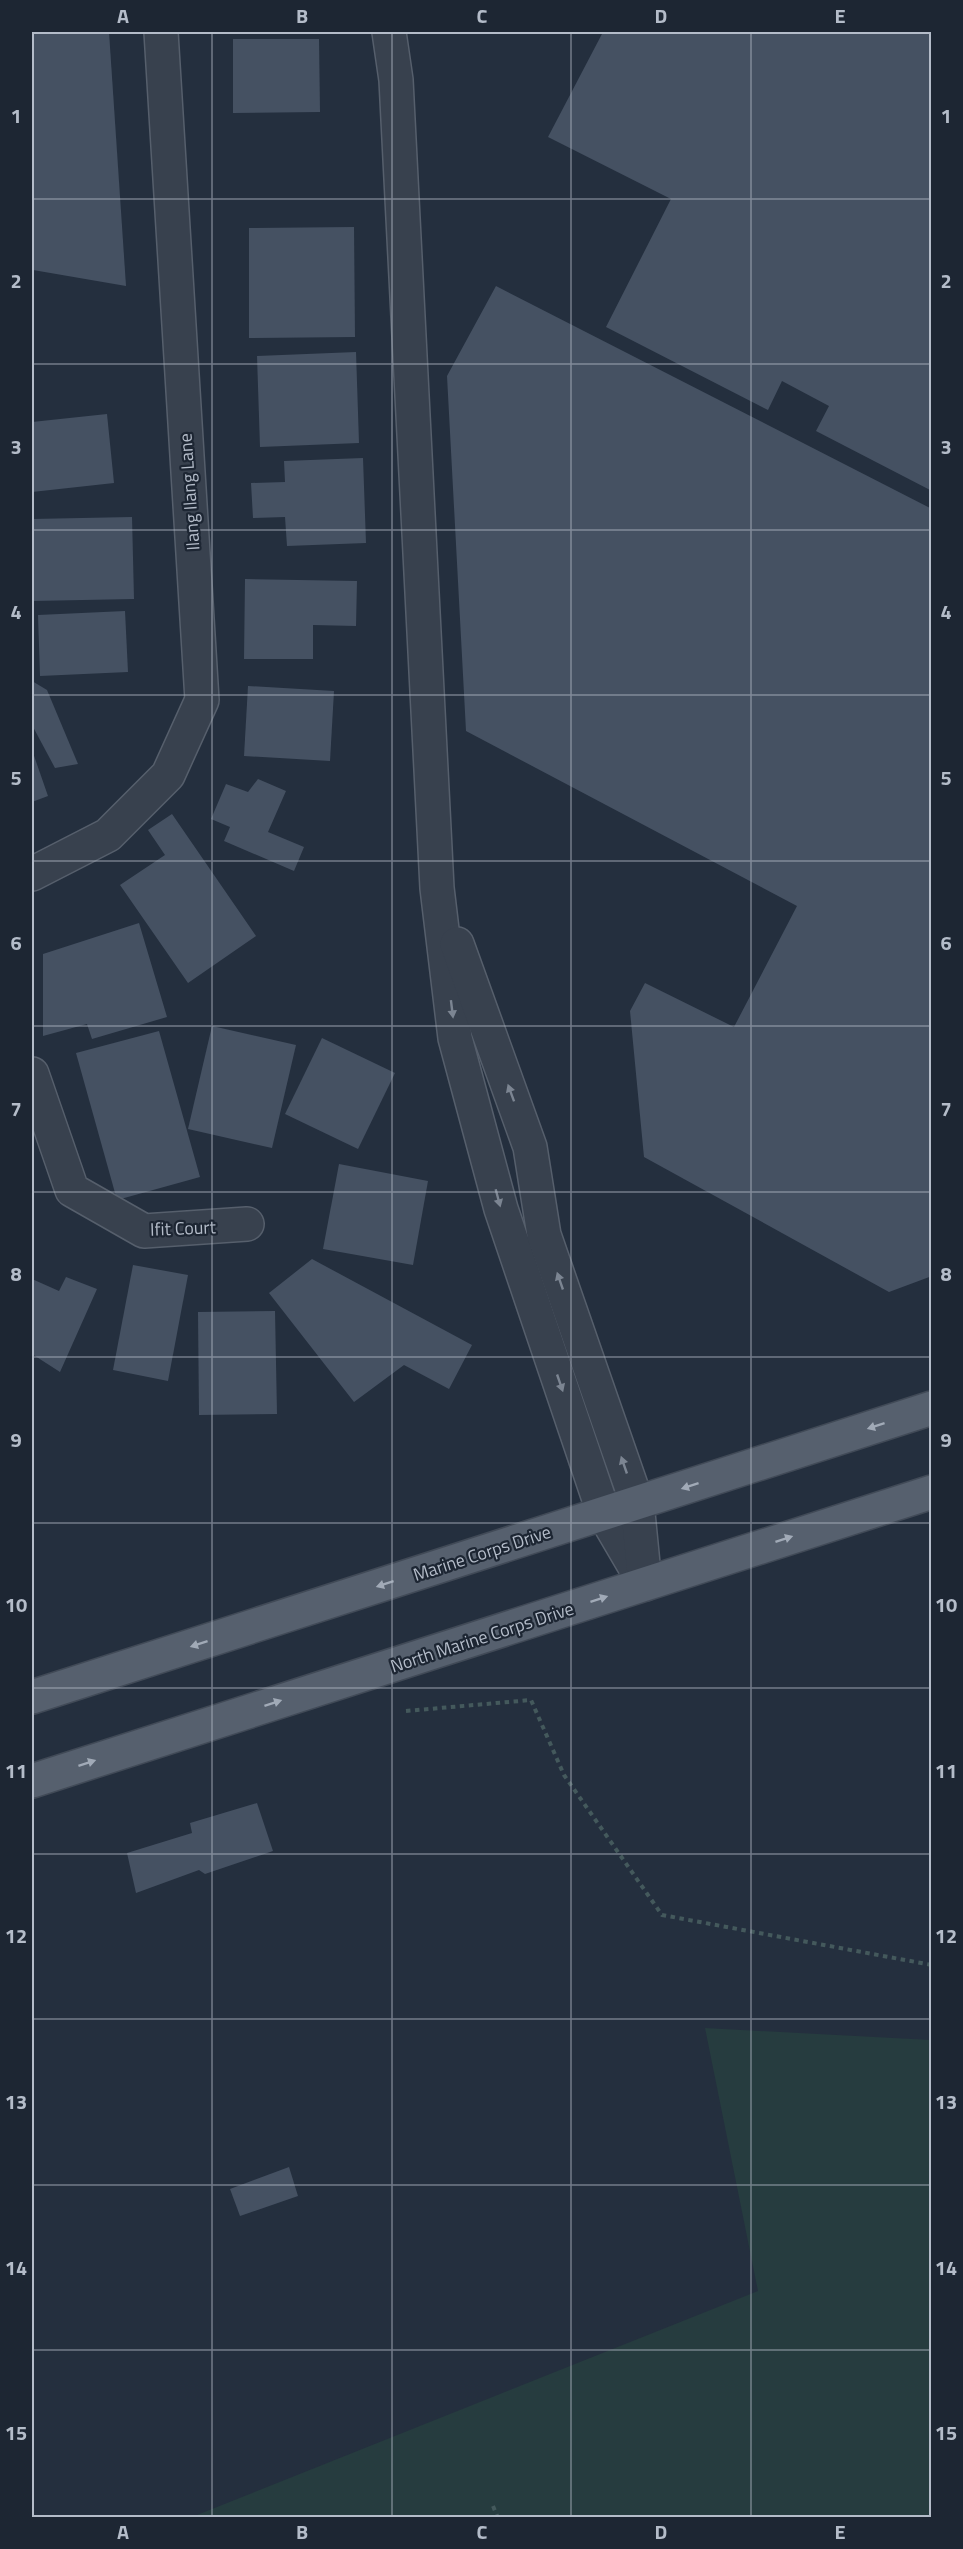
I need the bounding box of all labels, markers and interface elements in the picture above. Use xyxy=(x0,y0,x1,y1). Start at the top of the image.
text: A xyxy=(117,0,129,31)
text: B xyxy=(296,0,308,31)
text: C xyxy=(477,0,488,31)
text: D xyxy=(655,0,667,31)
text: E xyxy=(834,0,846,31)
text: 1 xyxy=(10,100,22,131)
text: 1 xyxy=(940,100,952,131)
text: 2 xyxy=(10,265,22,296)
text: 2 xyxy=(940,265,952,296)
text: 3 xyxy=(10,431,22,462)
text: 3 xyxy=(940,431,952,462)
street label: Ilang Ilang Lane xyxy=(171,433,207,551)
text: 4 xyxy=(10,596,22,627)
text: 4 xyxy=(940,596,952,627)
text: 5 xyxy=(10,762,22,793)
text: 5 xyxy=(940,762,952,793)
text: 6 xyxy=(10,927,22,958)
text: 6 xyxy=(940,927,952,958)
one-way arrow xyxy=(447,999,456,1018)
one-way arrow xyxy=(505,1084,515,1102)
text: 7 xyxy=(10,1093,22,1124)
text: 7 xyxy=(940,1093,952,1124)
one-way arrow xyxy=(494,1189,504,1207)
street label: Ifit Court xyxy=(150,1213,217,1243)
text: 8 xyxy=(10,1258,22,1289)
text: 8 xyxy=(940,1258,952,1289)
one-way arrow xyxy=(555,1272,565,1290)
one-way arrow xyxy=(556,1374,565,1392)
one-way arrow xyxy=(867,1422,885,1432)
text: 9 xyxy=(10,1424,22,1455)
text: 9 xyxy=(940,1424,952,1455)
one-way arrow xyxy=(618,1456,628,1474)
one-way arrow xyxy=(681,1482,699,1491)
street label: Marine Corps Drive xyxy=(410,1518,554,1588)
one-way arrow xyxy=(775,1534,793,1544)
one-way arrow xyxy=(376,1580,394,1590)
text: 10 xyxy=(5,1589,27,1620)
text: 10 xyxy=(935,1589,957,1620)
one-way arrow xyxy=(590,1594,608,1603)
street label: North Marine Corps Drive xyxy=(387,1595,577,1679)
one-way arrow xyxy=(190,1640,208,1649)
one-way arrow xyxy=(264,1698,282,1708)
text: 11 xyxy=(5,1755,27,1786)
text: 11 xyxy=(935,1755,957,1786)
one-way arrow xyxy=(78,1758,96,1767)
text: 12 xyxy=(5,1920,27,1951)
text: 12 xyxy=(935,1920,957,1951)
text: 13 xyxy=(5,2086,27,2117)
text: 13 xyxy=(935,2086,957,2117)
text: 14 xyxy=(5,2252,27,2283)
text: 14 xyxy=(935,2252,957,2283)
text: 15 xyxy=(5,2417,27,2448)
text: 15 xyxy=(935,2417,957,2448)
text: A xyxy=(117,2516,129,2547)
text: B xyxy=(296,2516,308,2547)
text: C xyxy=(477,2516,488,2547)
text: D xyxy=(655,2516,667,2547)
text: E xyxy=(834,2516,846,2547)

